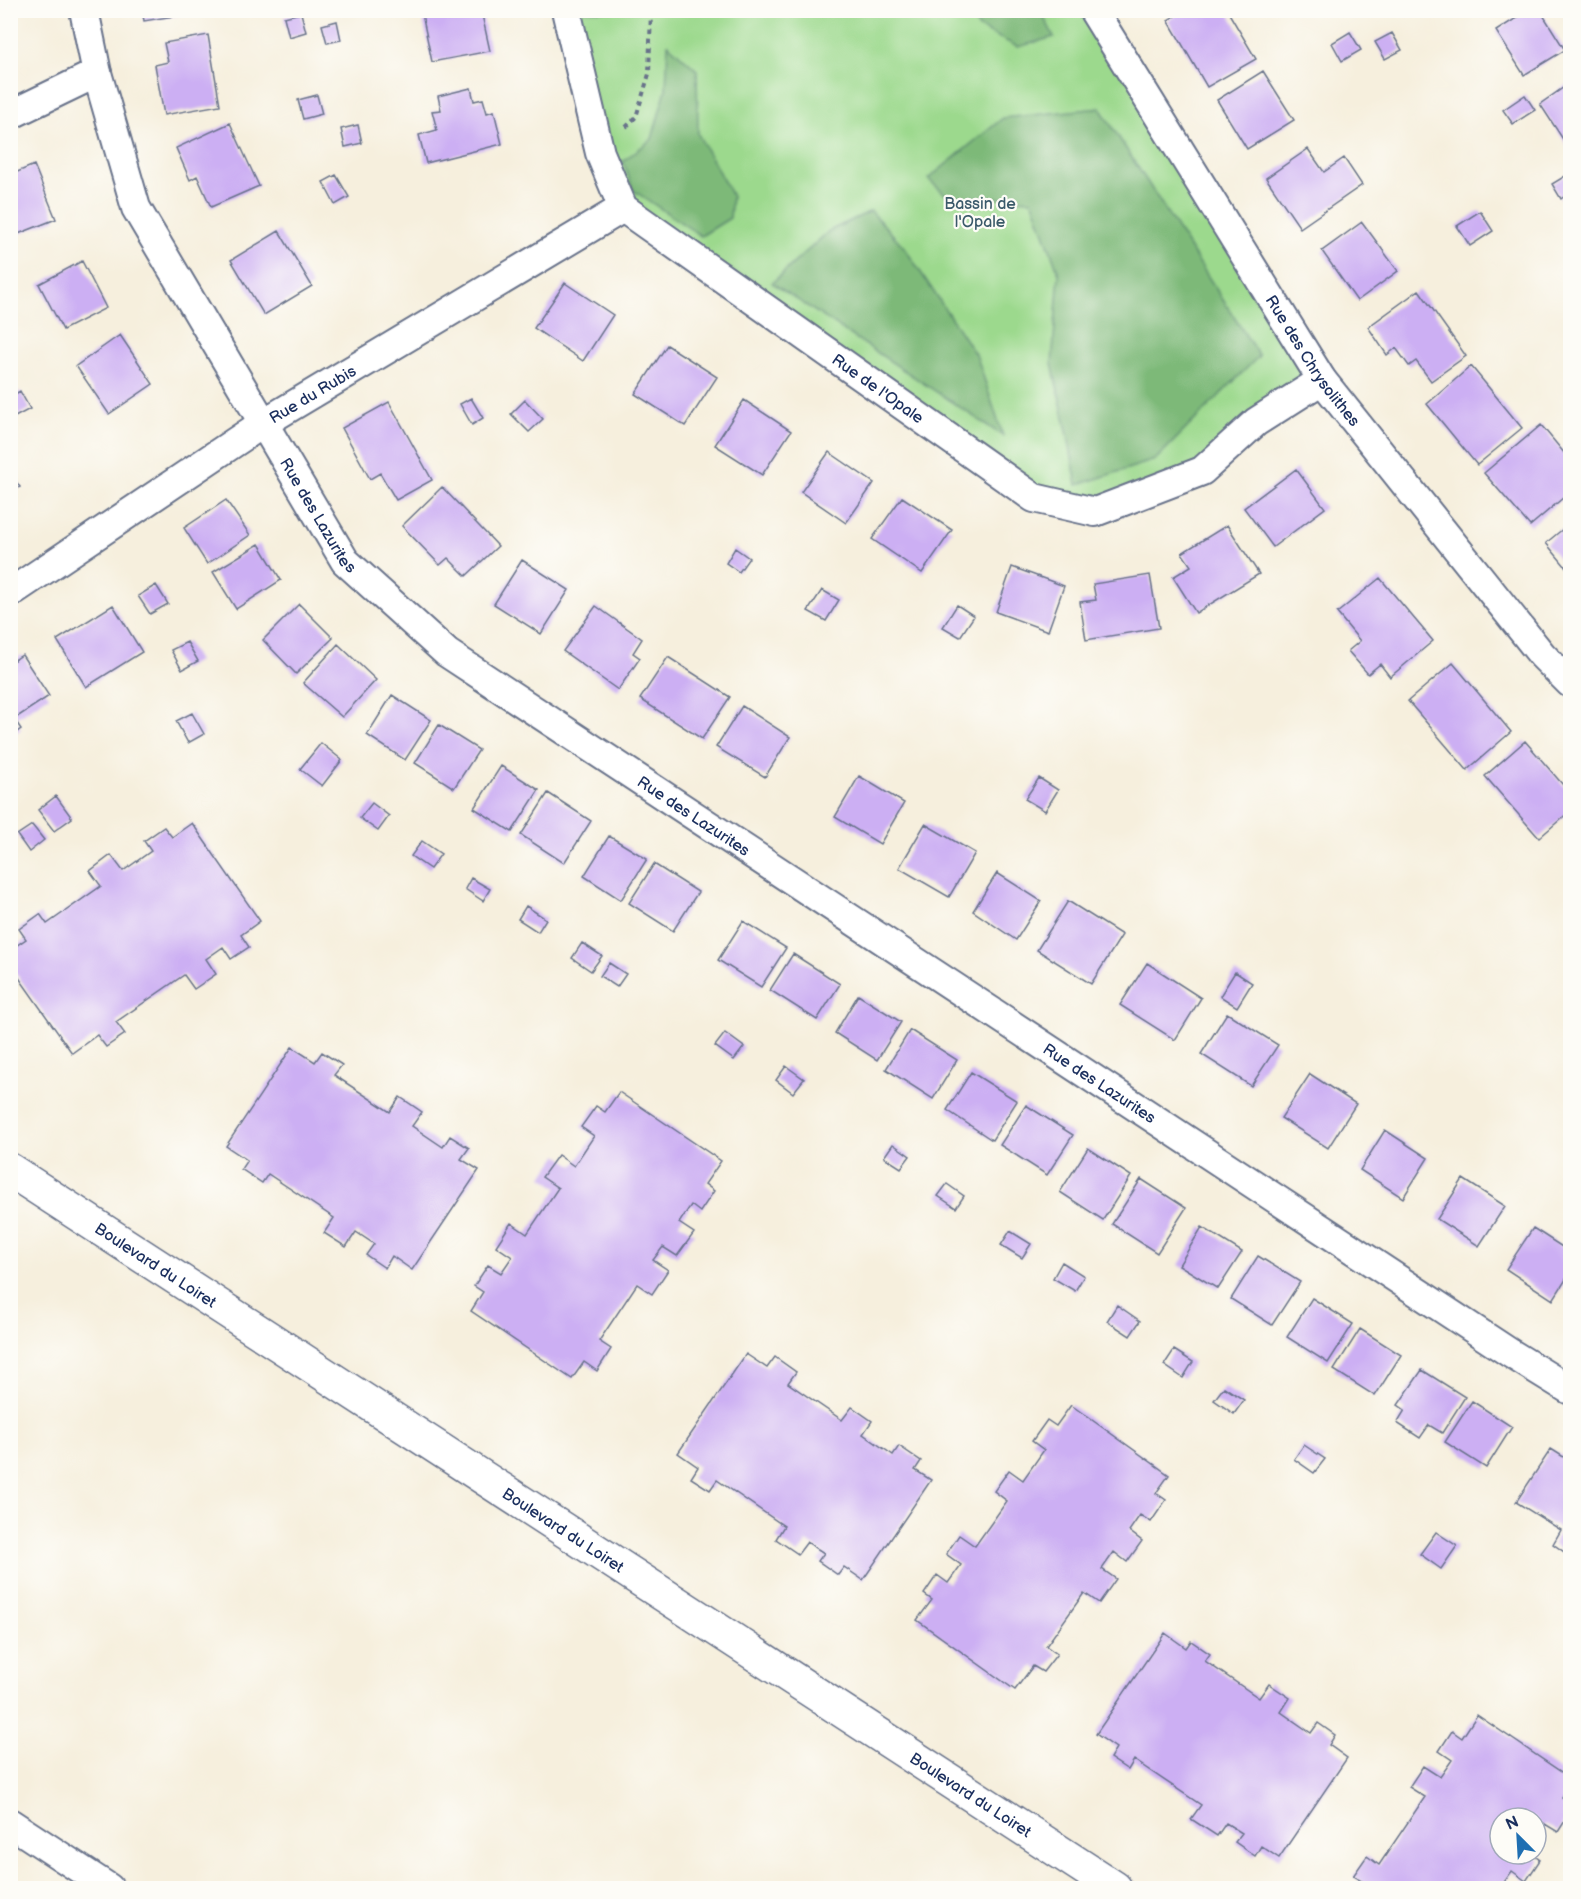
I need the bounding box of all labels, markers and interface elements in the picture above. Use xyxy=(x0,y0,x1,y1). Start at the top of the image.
park label: Bassin de l'Opale xyxy=(944,195,1016,232)
street label: Rue des Chrysolithes xyxy=(1261,292,1363,431)
street label: Rue de l'Opale xyxy=(828,350,927,428)
street label: Rue du Rubis xyxy=(266,362,360,428)
street label: Rue des Lazurites xyxy=(275,455,360,577)
street label: Rue des Lazurites xyxy=(633,773,753,861)
street label: Rue des Lazurites xyxy=(1039,1040,1159,1128)
street label: Boulevard du Loiret xyxy=(91,1220,220,1313)
street label: Boulevard du Loiret xyxy=(498,1484,627,1577)
street label: Boulevard du Loiret xyxy=(906,1749,1035,1842)
north arrow xyxy=(1488,1806,1548,1866)
text: N xyxy=(1503,1813,1522,1835)

